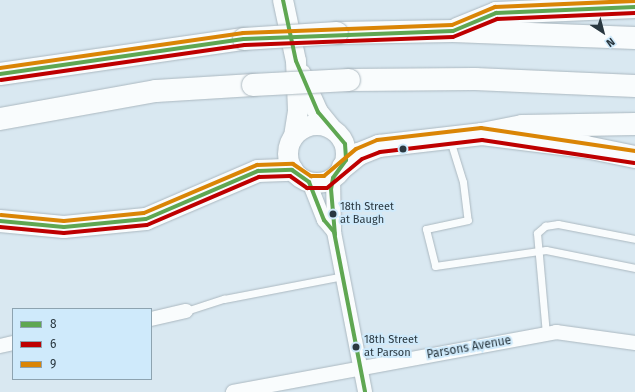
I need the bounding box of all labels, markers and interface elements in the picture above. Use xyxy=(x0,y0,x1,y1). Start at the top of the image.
north arrow xyxy=(583,12,623,52)
text: N xyxy=(604,35,617,50)
unlabelled marker xyxy=(398,144,408,154)
place label: 18th Street at Baugh xyxy=(340,201,394,227)
marker: 18th Street at Baugh xyxy=(328,209,338,219)
legend xyxy=(12,308,152,380)
text: 8 xyxy=(50,317,57,331)
street label: Parsons Avenue xyxy=(426,333,512,363)
place label: 18th Street at Parson xyxy=(364,334,418,360)
text: 6 xyxy=(50,337,56,351)
marker: 18th Street at Parson xyxy=(351,342,361,352)
text: 9 xyxy=(50,357,56,371)

